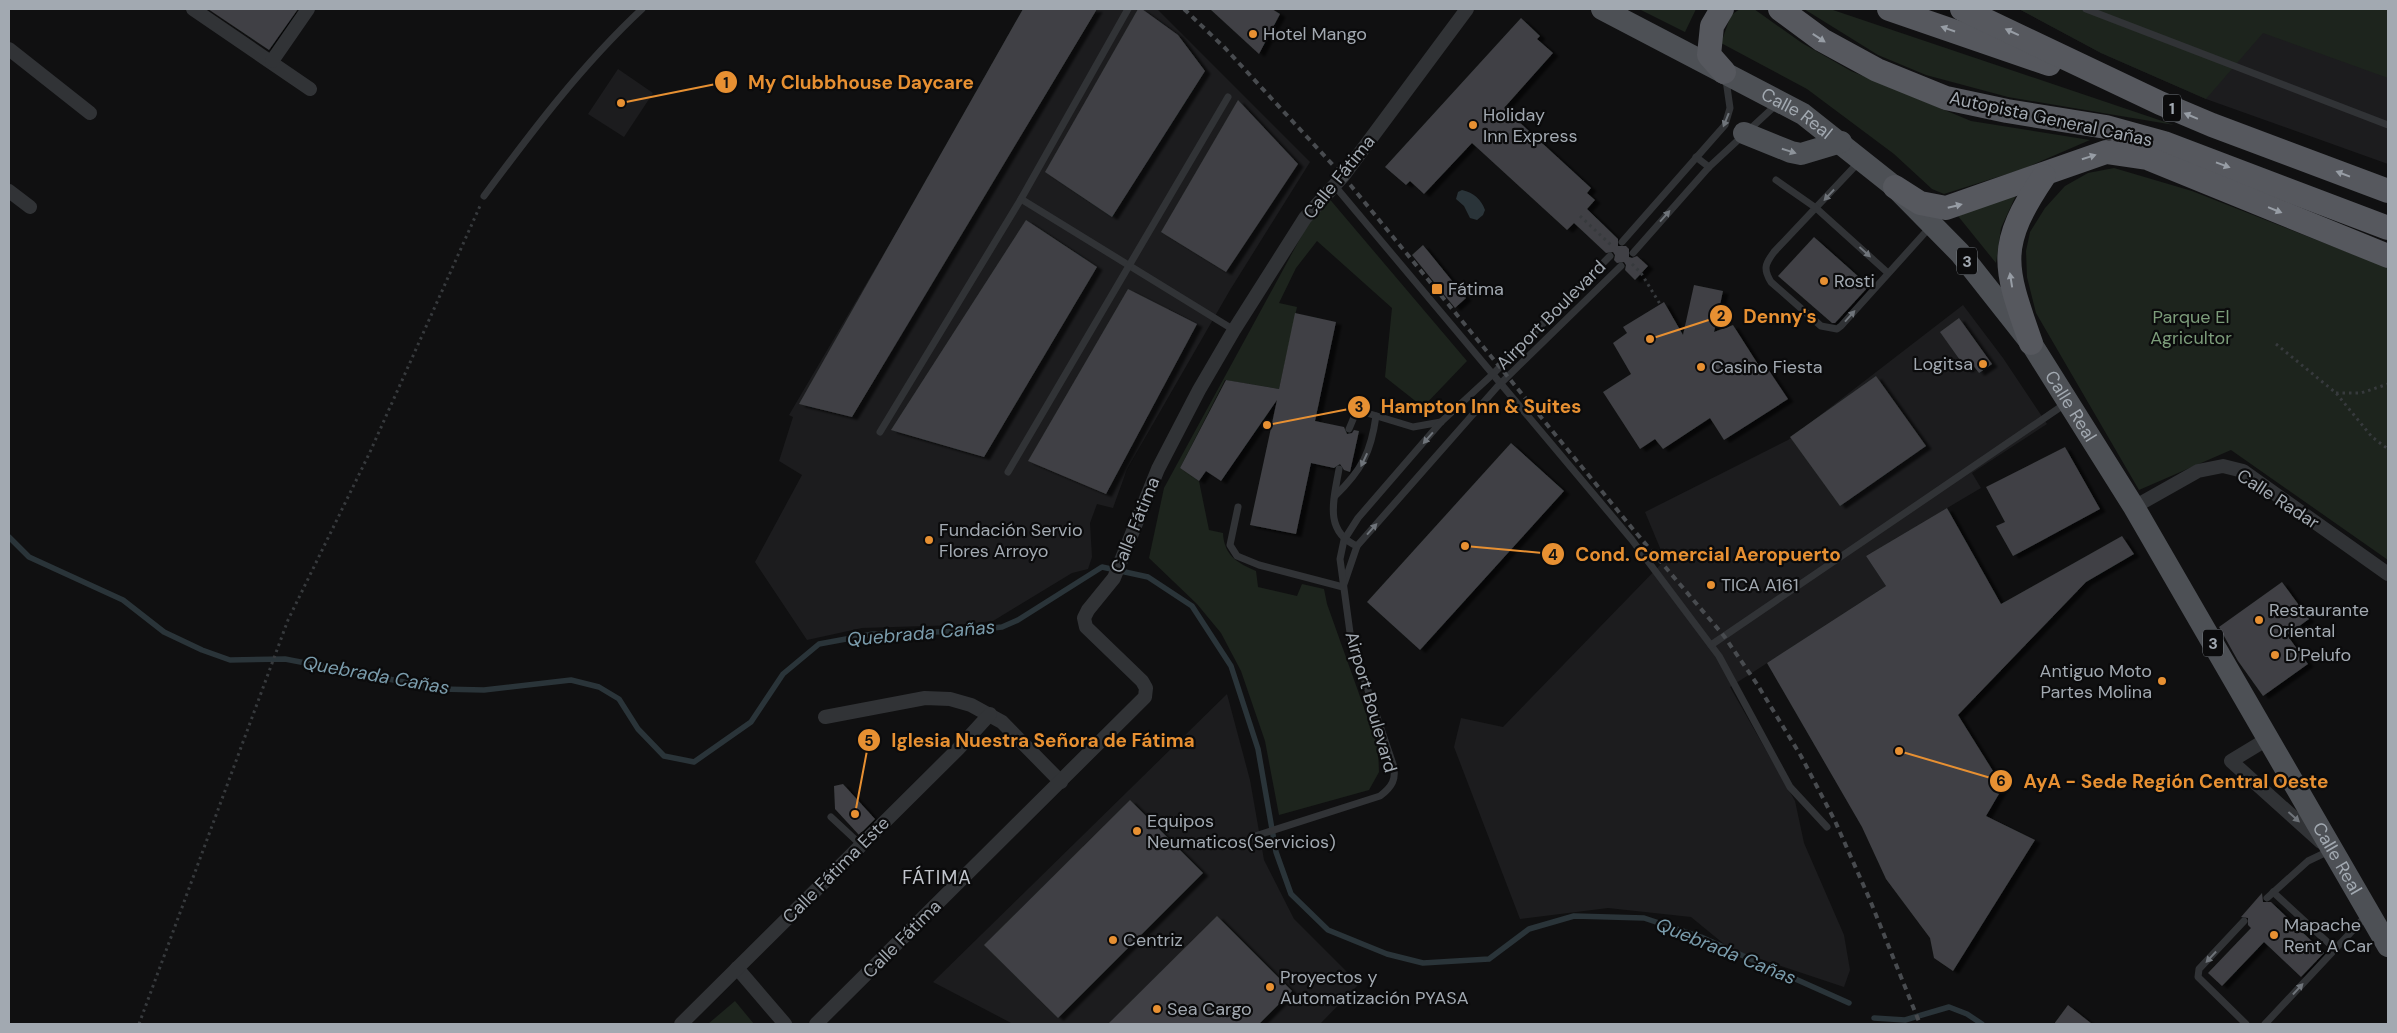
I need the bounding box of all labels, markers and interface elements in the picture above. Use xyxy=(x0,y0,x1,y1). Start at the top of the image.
place label: Hotel Mango xyxy=(1263,22,1367,46)
one-way arrow xyxy=(1940,25,1955,33)
marker: Hotel Mango xyxy=(1247,28,1259,40)
one-way arrow xyxy=(2005,28,2019,36)
one-way arrow xyxy=(1813,33,1826,43)
callout: My Clubbhouse Daycare xyxy=(713,65,984,99)
text: My Clubbhouse Daycare xyxy=(748,70,974,95)
text: 1 xyxy=(723,73,729,93)
street label: Calle Real xyxy=(1757,82,1837,145)
street label: Autopista General Cañas xyxy=(1947,86,2155,152)
road number: 1 xyxy=(2163,95,2181,122)
place label: Holiday Inn Express xyxy=(1483,103,1578,148)
one-way arrow xyxy=(2184,111,2198,119)
one-way arrow xyxy=(1722,113,1730,128)
marker: Holiday Inn Express xyxy=(1467,119,1479,131)
street label: Calle Fátima xyxy=(1298,130,1380,224)
one-way arrow xyxy=(1782,147,1797,155)
one-way arrow xyxy=(2082,153,2097,160)
one-way arrow xyxy=(2216,161,2231,169)
one-way arrow xyxy=(2335,170,2350,177)
one-way arrow xyxy=(1823,188,1835,200)
one-way arrow xyxy=(1948,202,1963,210)
one-way arrow xyxy=(2268,207,2283,214)
one-way arrow xyxy=(1660,210,1671,223)
one-way arrow xyxy=(1859,247,1872,258)
road number: 3 xyxy=(1957,248,1977,274)
street label: Airport Boulevard xyxy=(1491,255,1611,375)
place label: Rosti xyxy=(1834,269,1875,293)
one-way arrow xyxy=(2007,272,2015,288)
marker: Rosti xyxy=(1818,275,1830,287)
place label: Fátima xyxy=(1448,277,1504,301)
marker: Fátima xyxy=(1430,282,1444,296)
callout: Denny's xyxy=(1708,299,1826,333)
text: Denny's xyxy=(1743,304,1817,329)
park label: Parque El Agricultor xyxy=(2150,305,2232,350)
text: 2 xyxy=(1717,306,1726,326)
one-way arrow xyxy=(1844,311,1856,323)
place label: Logitsa xyxy=(1913,352,1973,376)
place label: Casino Fiesta xyxy=(1711,355,1823,379)
marker: Logitsa xyxy=(1977,358,1989,370)
marker: Casino Fiesta xyxy=(1695,361,1707,373)
street label: Calle Real xyxy=(2039,366,2102,446)
callout: Hampton Inn & Suites xyxy=(1346,390,1592,424)
text: Hampton Inn & Suites xyxy=(1381,394,1581,419)
text: 3 xyxy=(1354,397,1364,417)
one-way arrow xyxy=(1422,431,1433,444)
one-way arrow xyxy=(1359,453,1367,467)
street label: Calle Radar xyxy=(2232,463,2324,535)
street label: Calle Fátima xyxy=(1105,473,1165,577)
place label: Fundación Servio Flores Arroyo xyxy=(939,518,1083,563)
one-way arrow xyxy=(1366,523,1378,535)
marker: Fundación Servio Flores Arroyo xyxy=(923,534,935,546)
callout: Cond. Comercial Aeropuerto xyxy=(1541,537,1851,571)
text: Cond. Comercial Aeropuerto xyxy=(1575,542,1841,567)
text: 4 xyxy=(1548,545,1558,565)
place label: TICA A161 xyxy=(1721,573,1799,597)
marker: TICA A161 xyxy=(1705,579,1717,591)
place label: Restaurante Oriental xyxy=(2269,598,2369,643)
water label: Quebrada Cañas xyxy=(846,614,996,652)
marker: Restaurante Oriental xyxy=(2253,614,2265,626)
street label: Airport Boulevard xyxy=(1339,629,1403,775)
road number: 3 xyxy=(2203,630,2223,656)
place label: D'Pelufo xyxy=(2285,643,2351,667)
marker: D'Pelufo xyxy=(2269,649,2281,661)
water label: Quebrada Cañas xyxy=(301,650,451,700)
place label: Antiguo Moto Partes Molina xyxy=(2040,659,2152,704)
marker: Antiguo Moto Partes Molina xyxy=(2156,675,2168,687)
callout: Iglesia Nuestra Señora de Fátima xyxy=(856,723,1205,757)
text: Iglesia Nuestra Señora de Fátima xyxy=(891,728,1195,753)
text: 5 xyxy=(864,731,874,751)
callout: AyA - Sede Región Central Oeste xyxy=(1989,764,2339,798)
text: AyA - Sede Región Central Oeste xyxy=(2024,769,2328,794)
text: 6 xyxy=(1996,771,2006,791)
place label: Equipos Neumaticos(Servicios) xyxy=(1147,809,1336,854)
street label: Calle Fátima Este xyxy=(777,811,895,929)
one-way arrow xyxy=(2287,811,2299,823)
street label: Calle Real xyxy=(2307,818,2368,899)
marker: Equipos Neumaticos(Servicios) xyxy=(1131,825,1143,837)
district label: FÁTIMA xyxy=(902,865,972,890)
street label: Calle Fátima xyxy=(858,895,946,983)
water label: Quebrada Cañas xyxy=(1652,912,1800,990)
place label: Mapache Rent A Car xyxy=(2284,913,2373,958)
place label: Centriz xyxy=(1123,928,1183,952)
marker: Mapache Rent A Car xyxy=(2268,929,2280,941)
marker: Centriz xyxy=(1107,934,1119,946)
one-way arrow xyxy=(2205,950,2217,962)
place label: Proyectos y Automatización PYASA xyxy=(1280,965,1469,1010)
marker: Proyectos y Automatización PYASA xyxy=(1264,981,1276,993)
one-way arrow xyxy=(2292,983,2304,995)
place label: Sea Cargo xyxy=(1167,997,1252,1021)
marker: Sea Cargo xyxy=(1151,1003,1163,1015)

